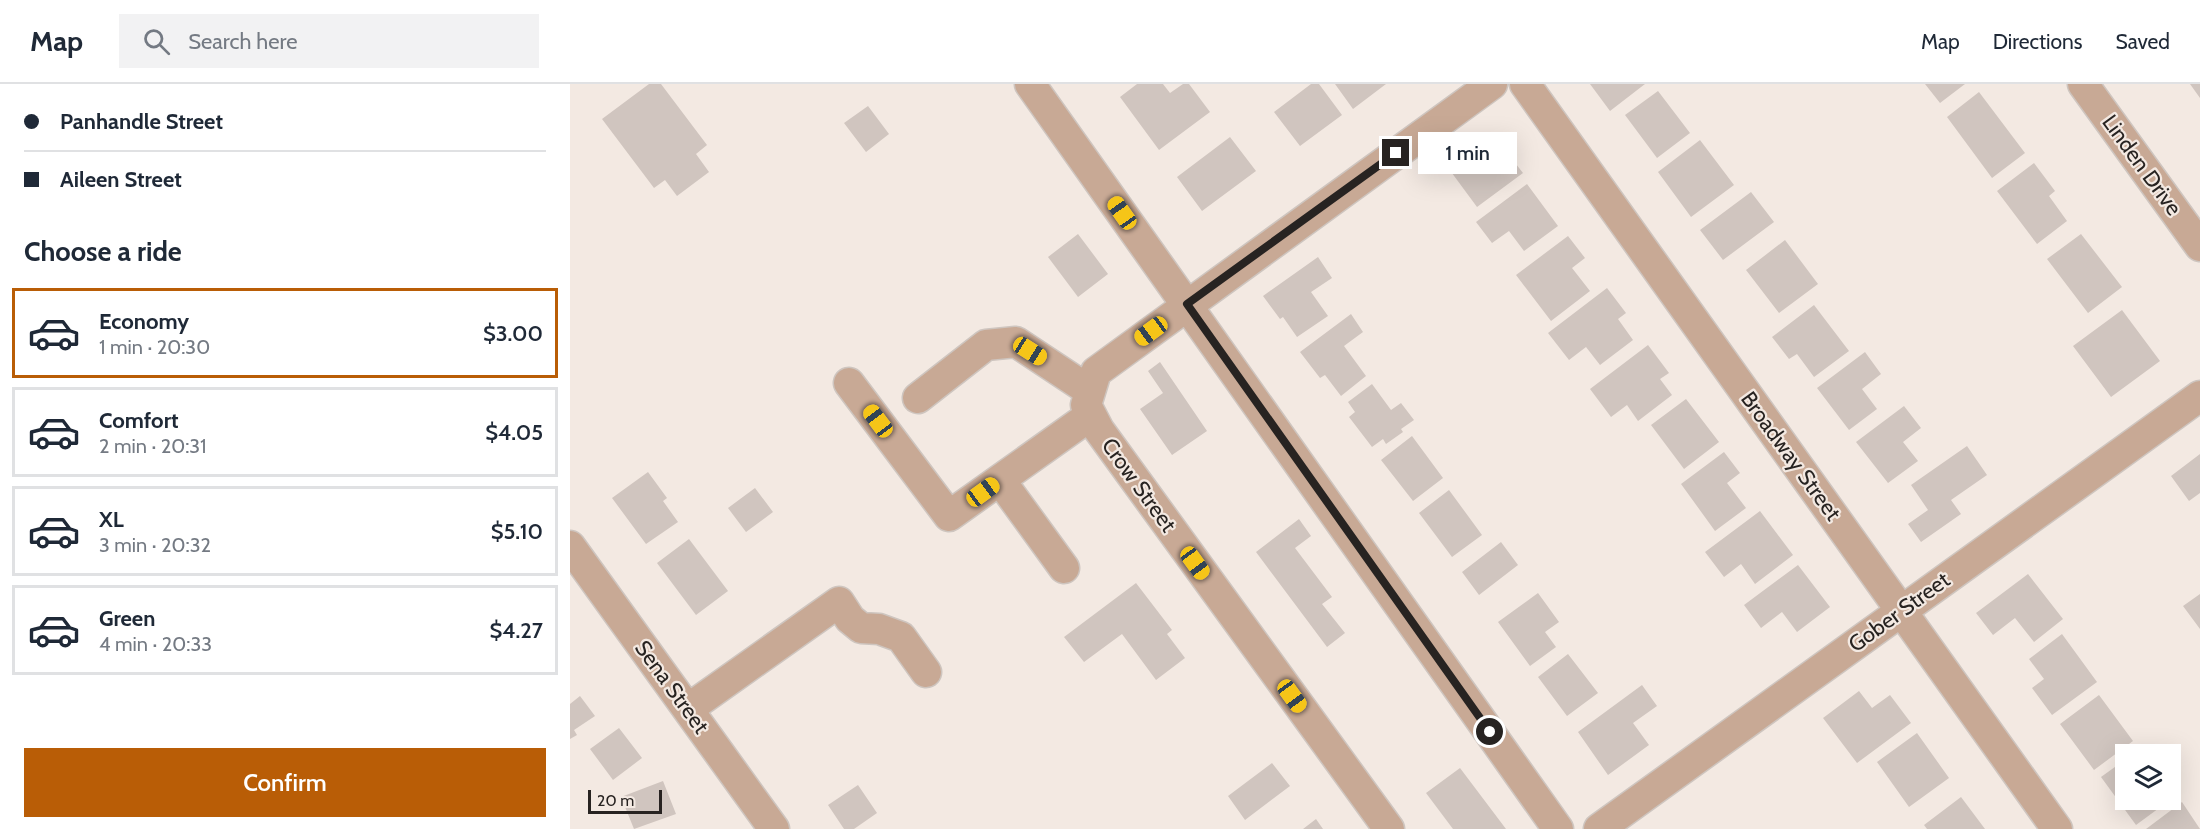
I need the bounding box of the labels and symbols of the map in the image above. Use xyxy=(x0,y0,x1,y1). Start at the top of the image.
street label: Linden Drive xyxy=(2096,109,2188,221)
callout: 1 min xyxy=(1417,132,1516,174)
route end xyxy=(1382,139,1409,166)
car xyxy=(1104,193,1140,233)
car xyxy=(1131,313,1171,349)
car xyxy=(1010,334,1050,368)
street label: Broadway Street xyxy=(1735,386,1847,526)
car xyxy=(860,401,896,441)
street label: Crow Street xyxy=(1096,433,1182,538)
car xyxy=(963,474,1003,510)
car xyxy=(1177,543,1213,583)
street label: Gober Street xyxy=(1843,566,1955,658)
street label: Sena Street xyxy=(629,635,715,739)
car xyxy=(1274,676,1310,716)
route start xyxy=(1476,718,1503,745)
scale bar xyxy=(588,787,662,814)

